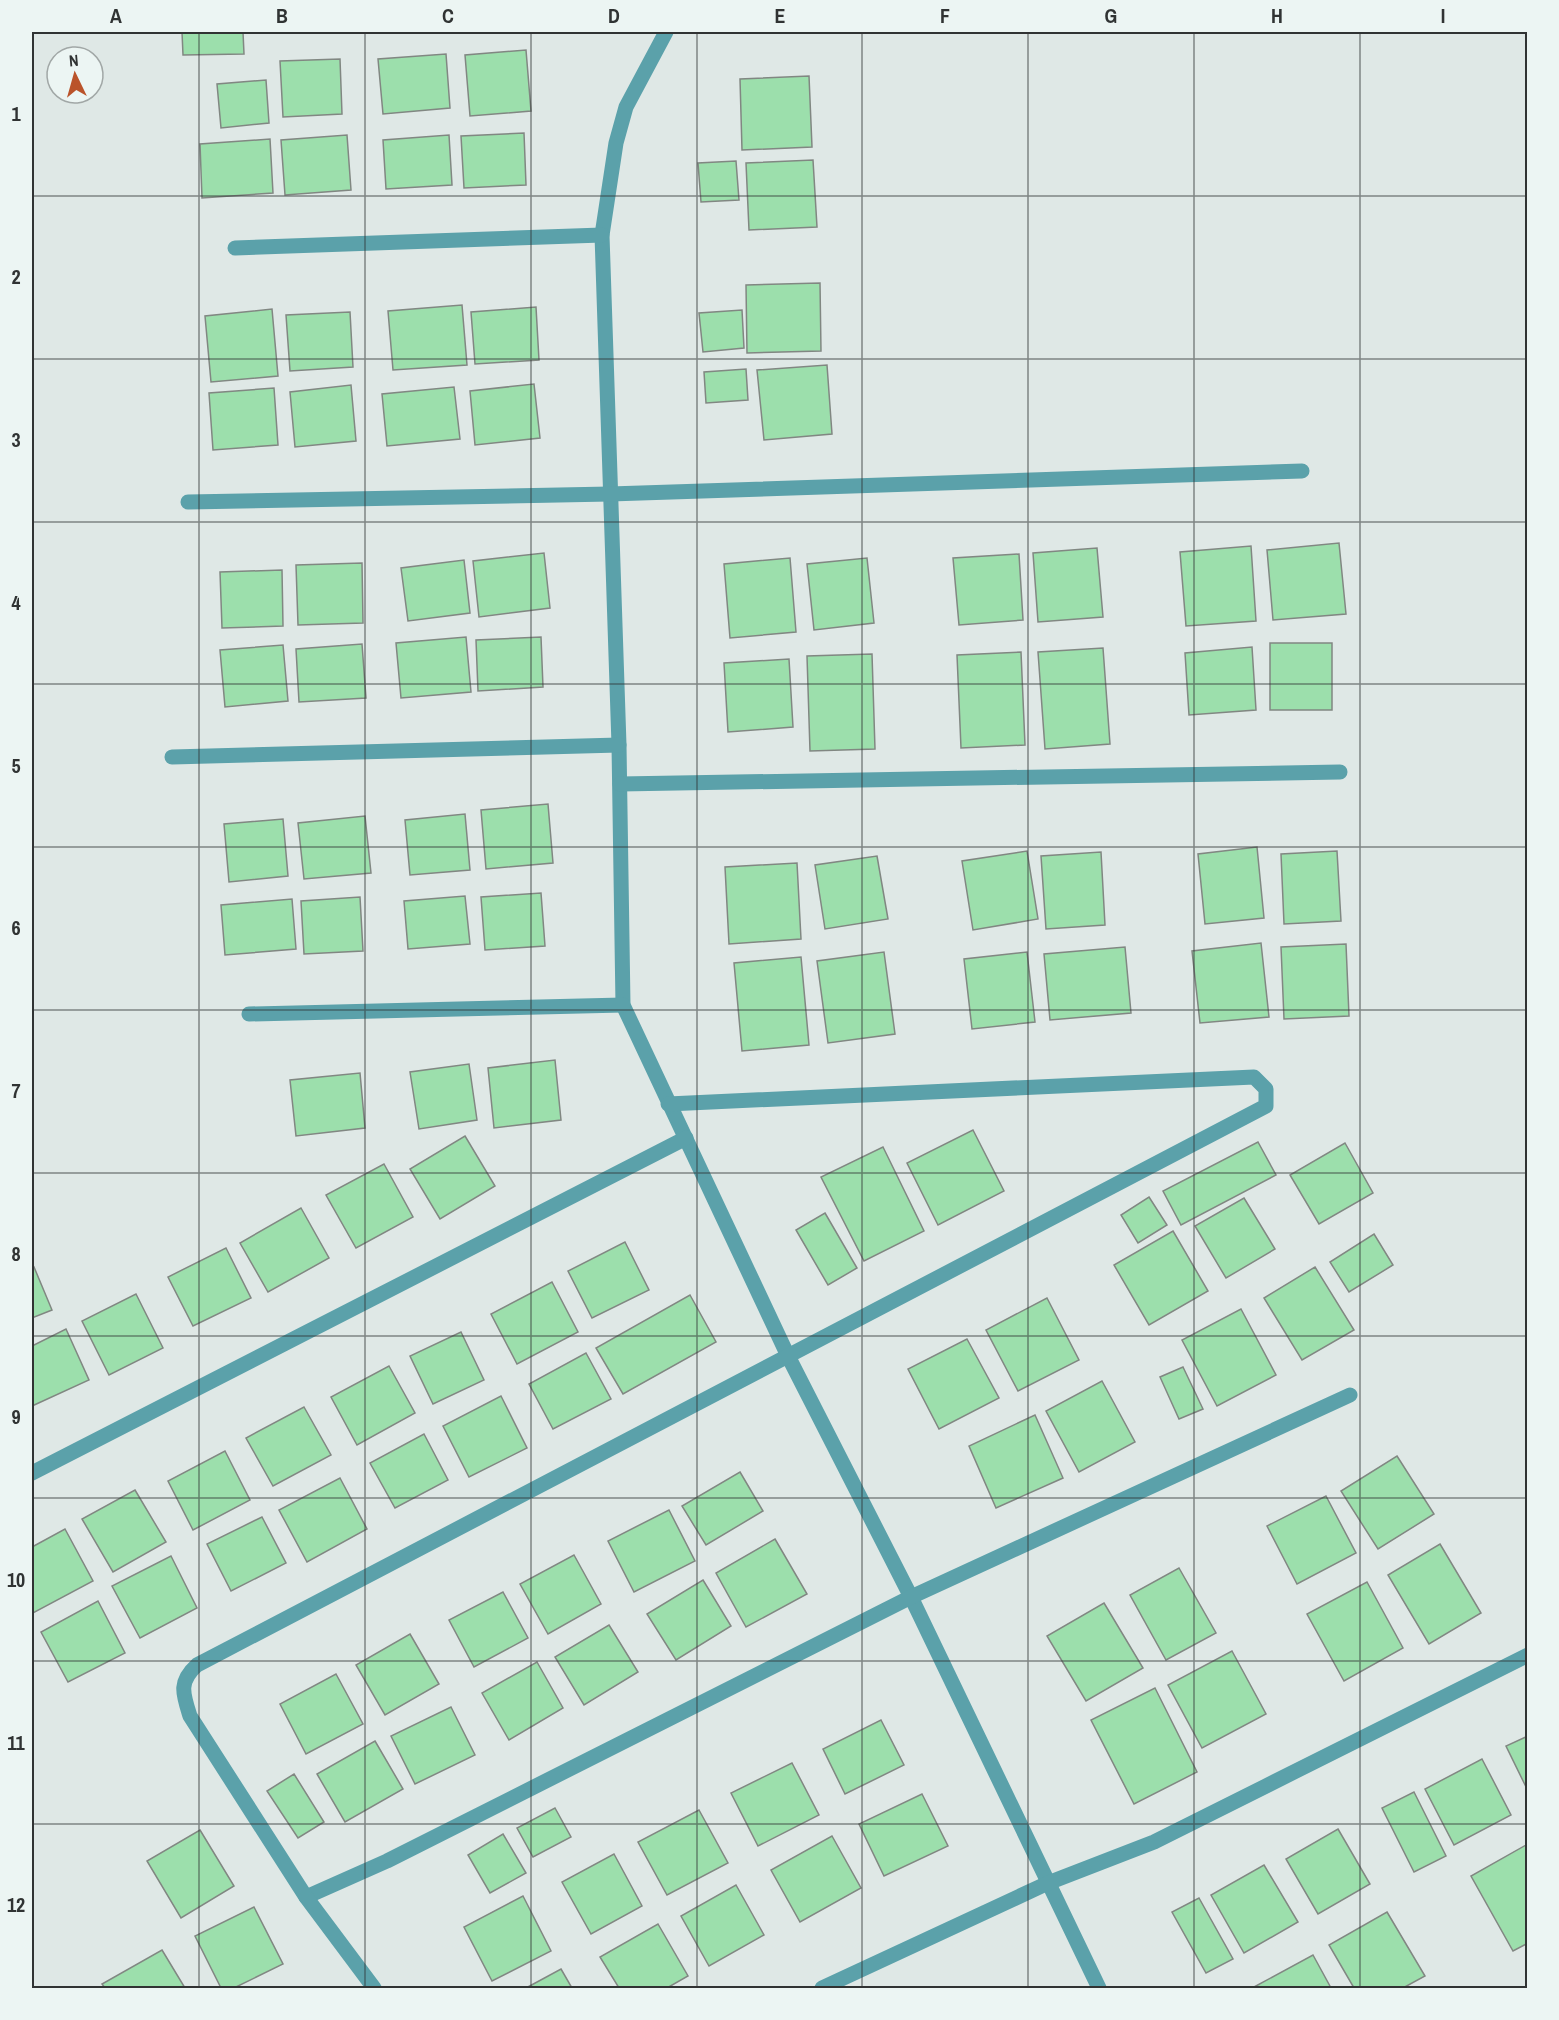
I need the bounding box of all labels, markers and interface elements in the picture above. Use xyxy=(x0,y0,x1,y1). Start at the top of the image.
text: A xyxy=(110,2,122,29)
text: B xyxy=(276,2,288,29)
text: C xyxy=(442,2,454,29)
text: D xyxy=(608,2,620,29)
text: E xyxy=(775,2,786,29)
text: F xyxy=(940,2,950,29)
text: G xyxy=(1105,2,1117,29)
text: H xyxy=(1271,2,1283,29)
text: I xyxy=(1441,2,1445,29)
north arrow xyxy=(45,45,105,105)
text: N xyxy=(68,49,79,71)
text: 1 xyxy=(11,100,21,127)
text: 2 xyxy=(11,263,21,290)
text: 3 xyxy=(11,426,21,453)
text: 4 xyxy=(11,589,21,616)
text: 5 xyxy=(11,752,21,779)
text: 6 xyxy=(11,914,21,941)
text: 7 xyxy=(11,1077,21,1104)
text: 8 xyxy=(11,1240,21,1267)
text: 9 xyxy=(11,1403,21,1430)
text: 10 xyxy=(7,1566,25,1593)
text: 11 xyxy=(7,1729,26,1756)
text: 12 xyxy=(7,1891,25,1918)

